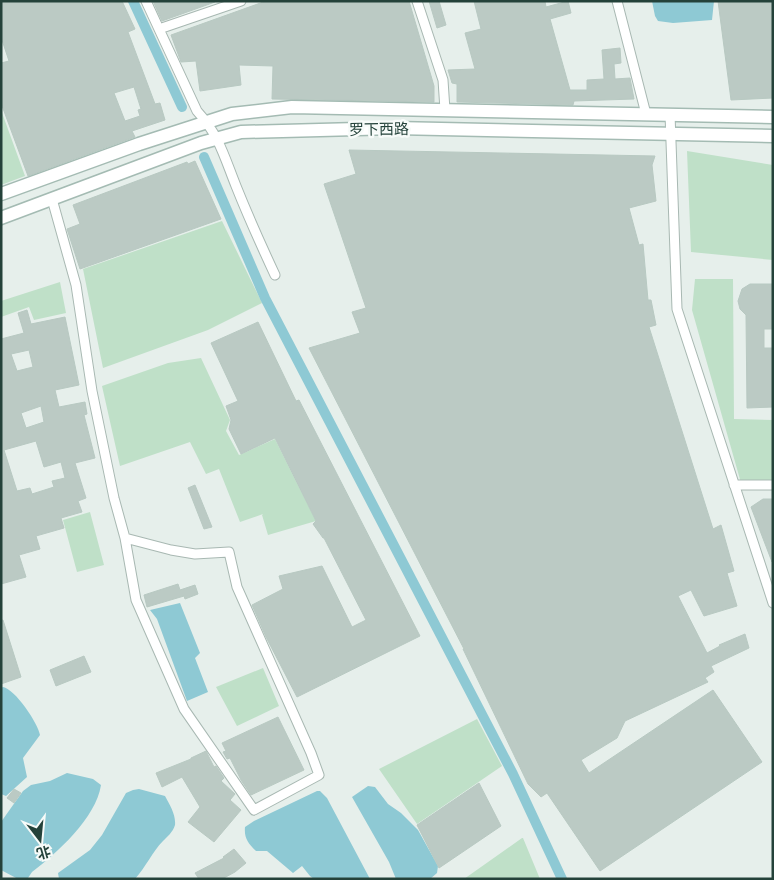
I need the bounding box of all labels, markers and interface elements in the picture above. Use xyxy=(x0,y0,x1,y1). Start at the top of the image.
street label: 罗下西路 xyxy=(349,118,409,140)
north arrow xyxy=(15,815,65,865)
text: 北 xyxy=(34,841,53,864)

